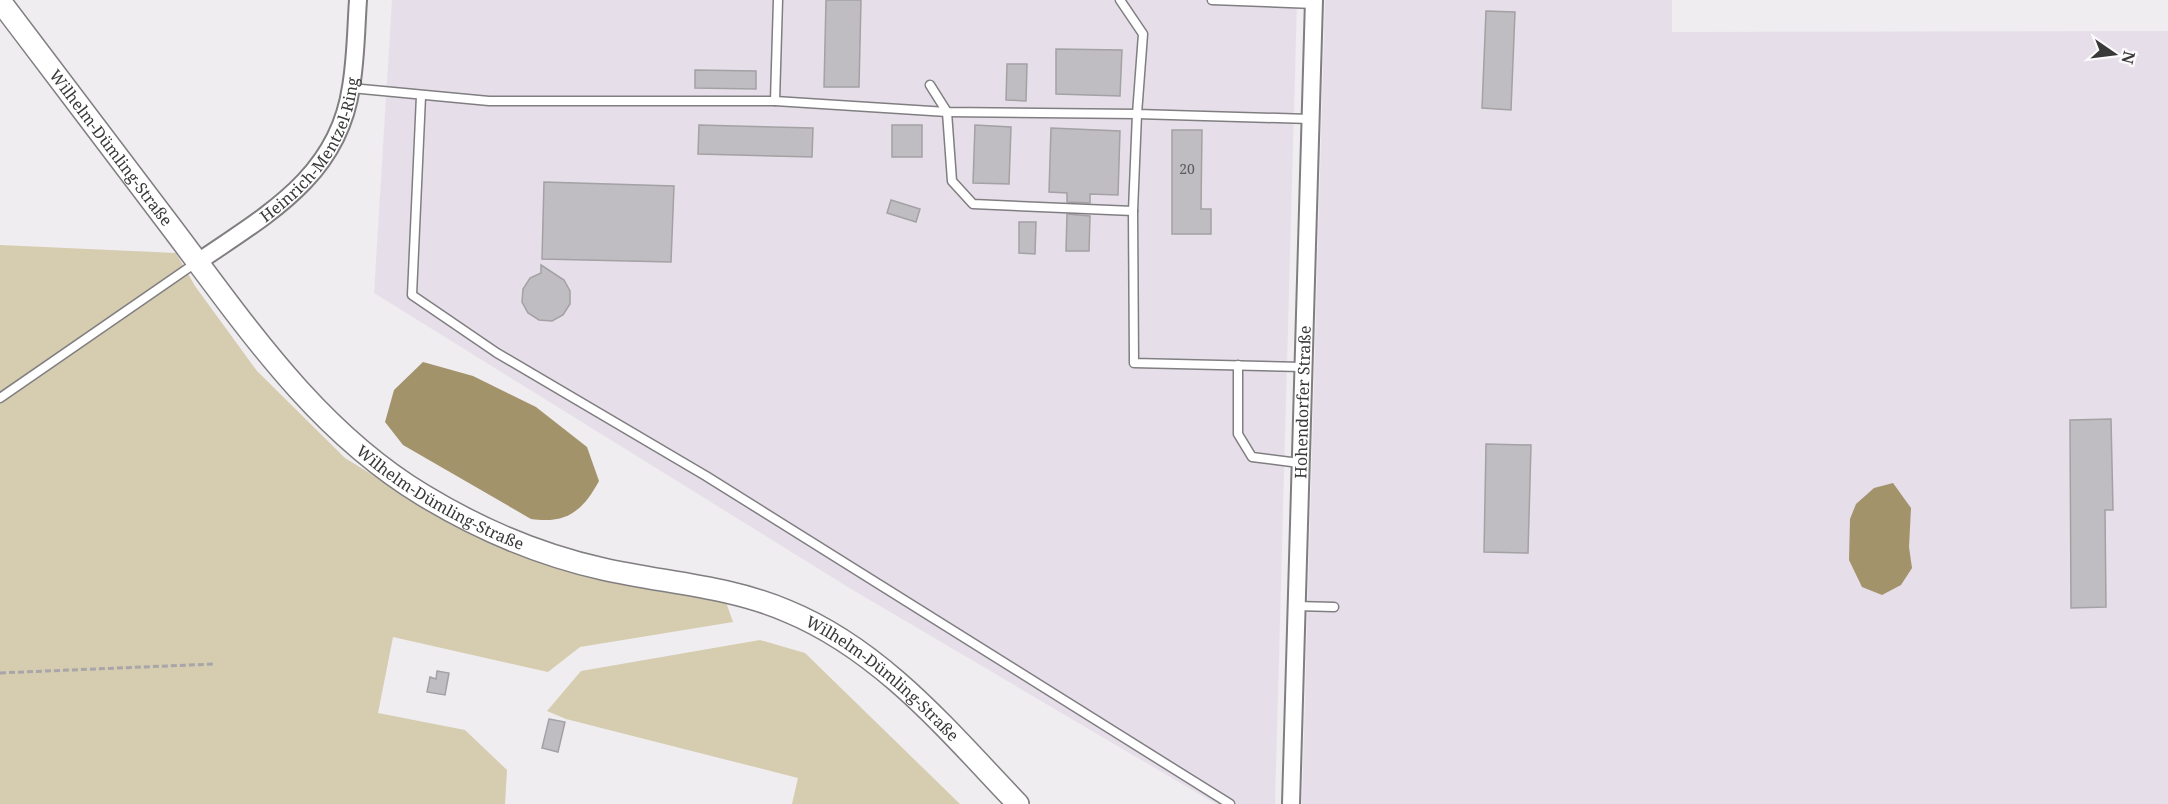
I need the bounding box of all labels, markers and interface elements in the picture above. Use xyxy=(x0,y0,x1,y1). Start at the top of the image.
north arrow xyxy=(2084,24,2144,84)
text: N xyxy=(2116,49,2141,67)
street label: Wilhelm-Dümling-Straße xyxy=(45,65,178,230)
street label: Heinrich-Mentzel-Ring xyxy=(255,75,363,227)
house number: 20 xyxy=(1179,159,1195,178)
street label: Hohendorfer Straße xyxy=(1289,325,1316,479)
street label: Wilhelm-Dümling-Straße xyxy=(352,440,527,555)
street label: Wilhelm-Dümling-Straße xyxy=(802,610,964,746)

